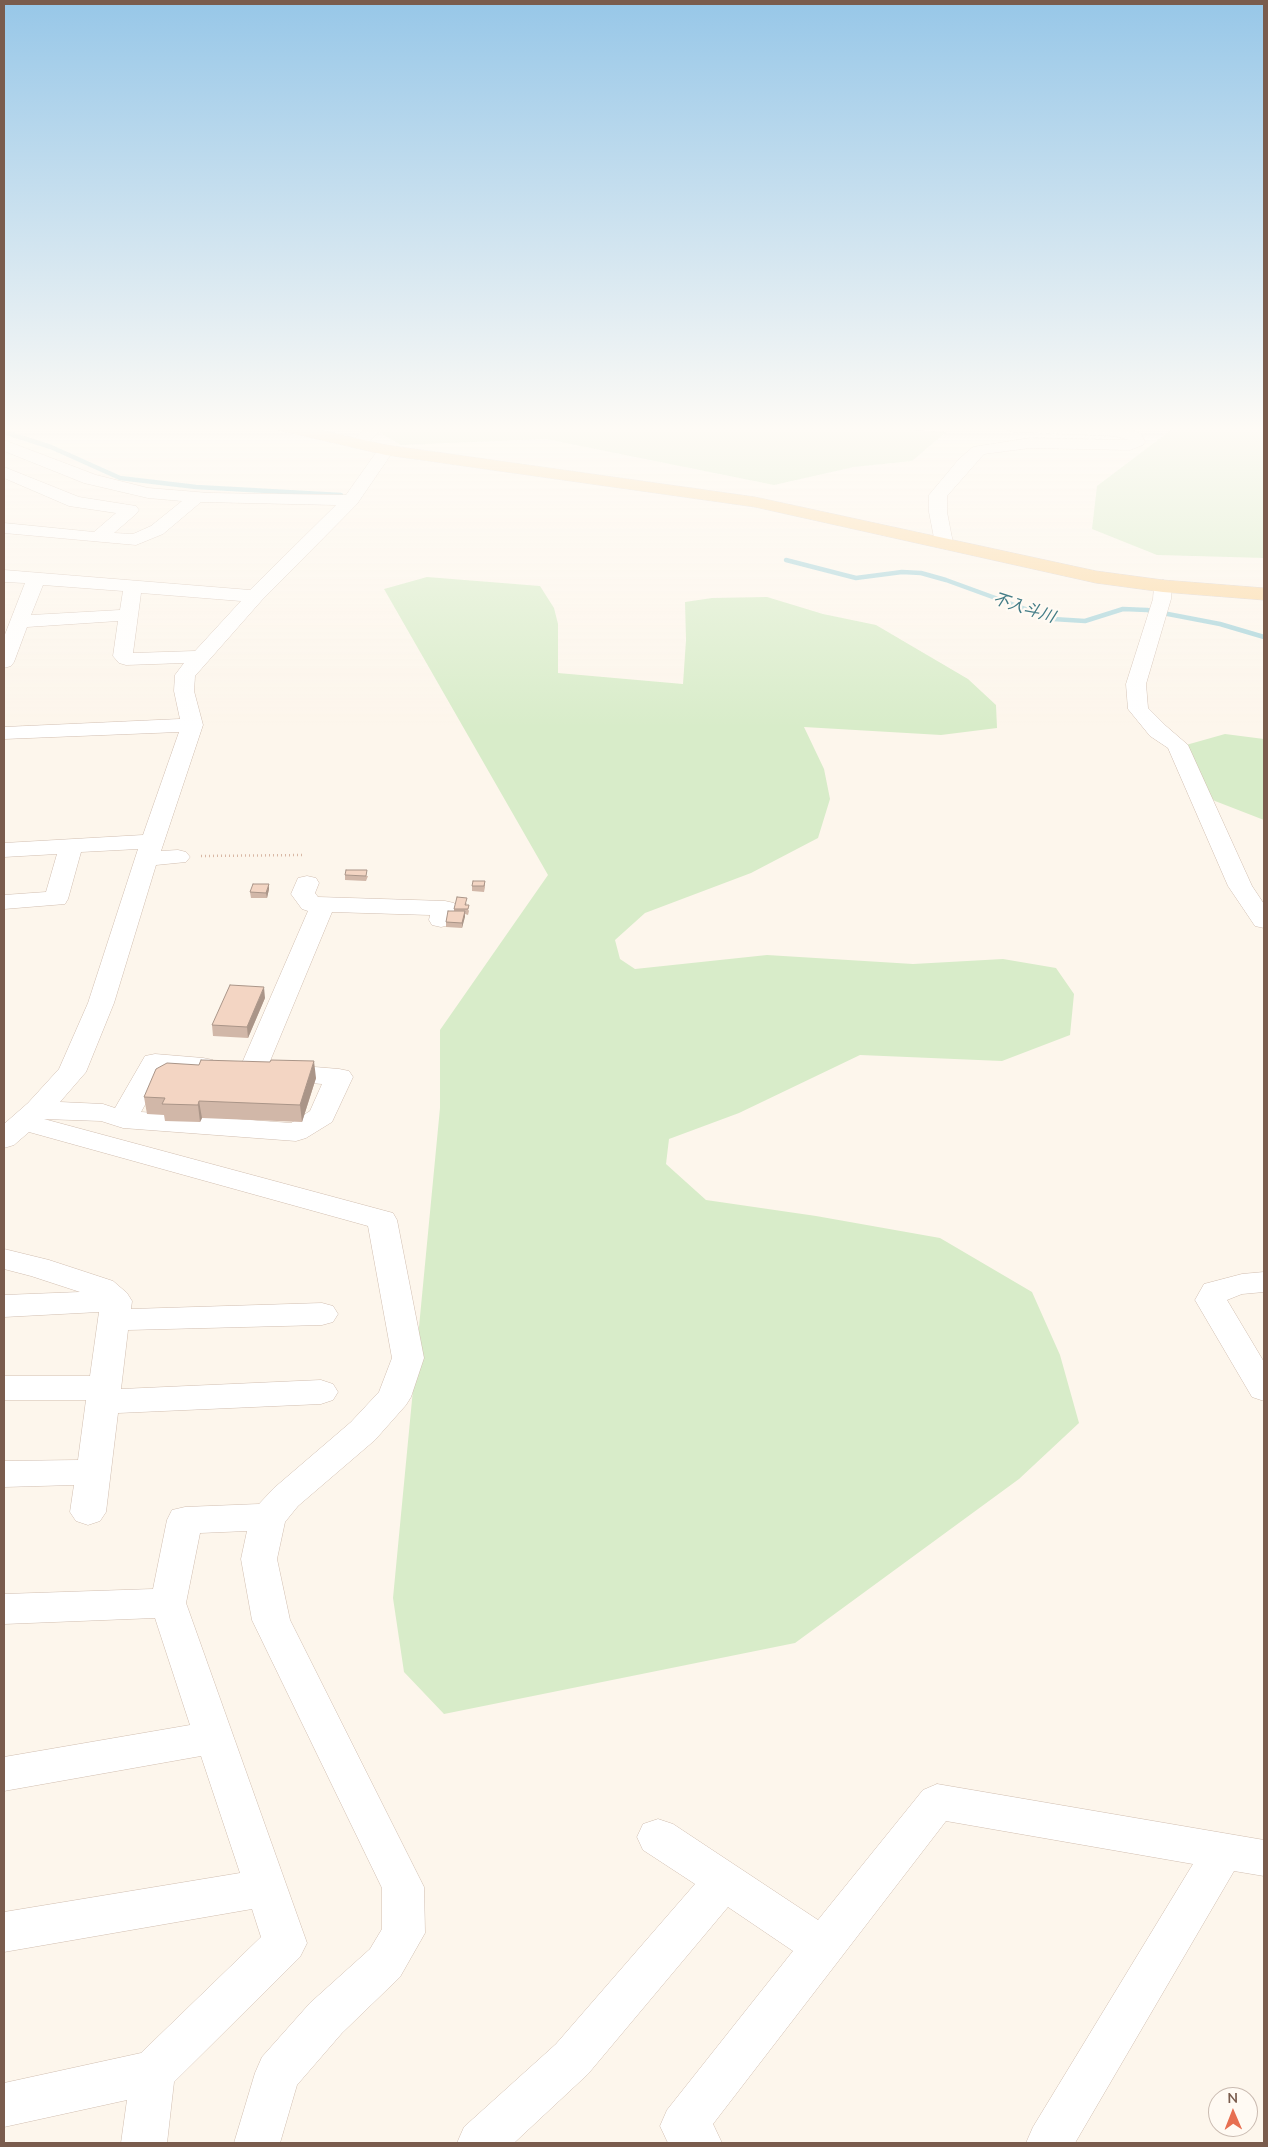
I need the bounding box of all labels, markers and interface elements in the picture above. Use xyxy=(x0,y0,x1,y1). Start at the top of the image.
water label: 不入斗川 xyxy=(991,589,1057,627)
north arrow xyxy=(1208,2087,1258,2137)
text: N xyxy=(1227,2089,1238,2107)

